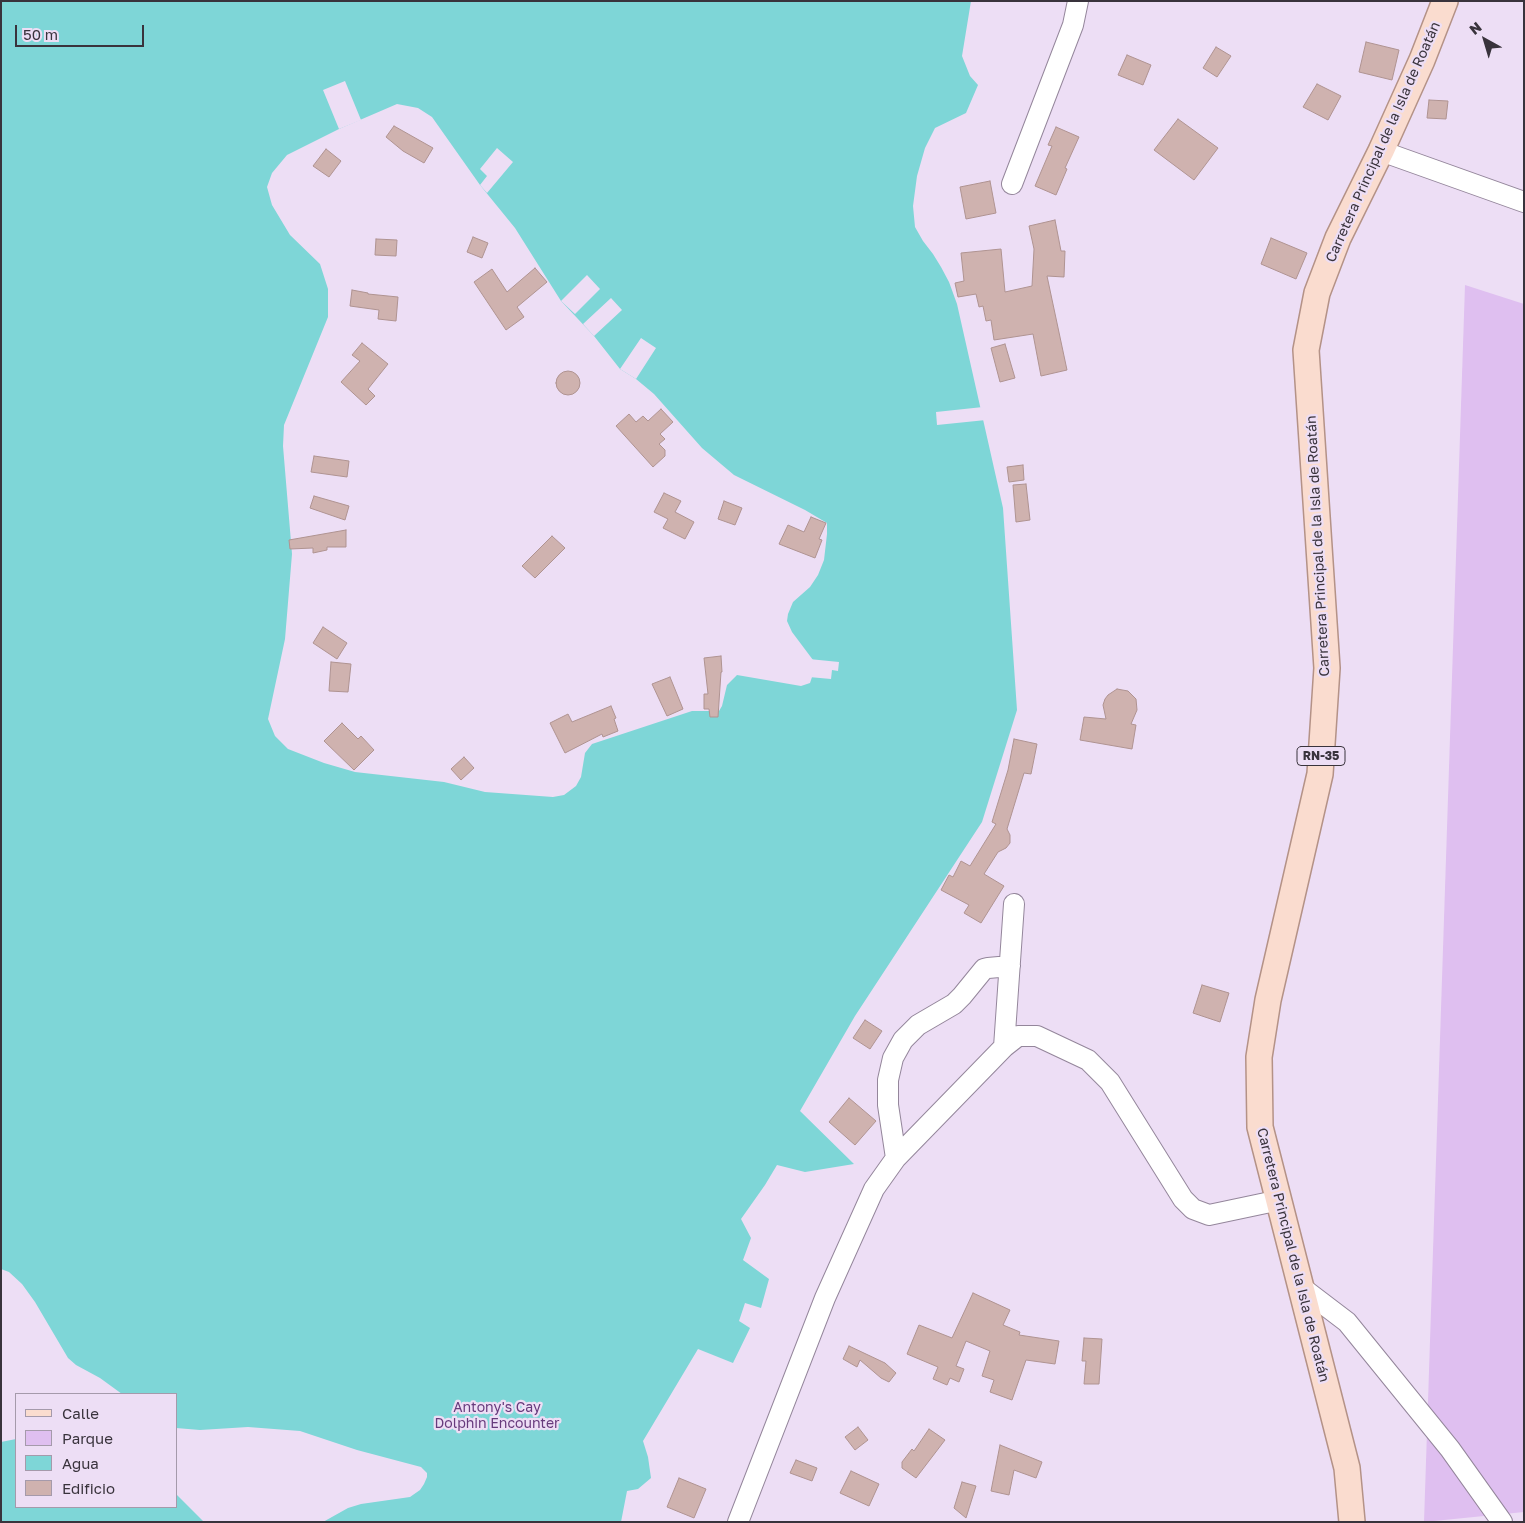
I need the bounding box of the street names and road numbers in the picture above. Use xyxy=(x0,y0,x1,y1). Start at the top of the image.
street label: Carretera Principal de la Isla de Roatán xyxy=(1322,19,1444,265)
street label: Carretera Principal de la Isla de Roatán xyxy=(1303,415,1333,677)
road number: RN-35 xyxy=(1297,746,1345,766)
street label: Carretera Principal de la Isla de Roatán xyxy=(1253,1126,1333,1384)

